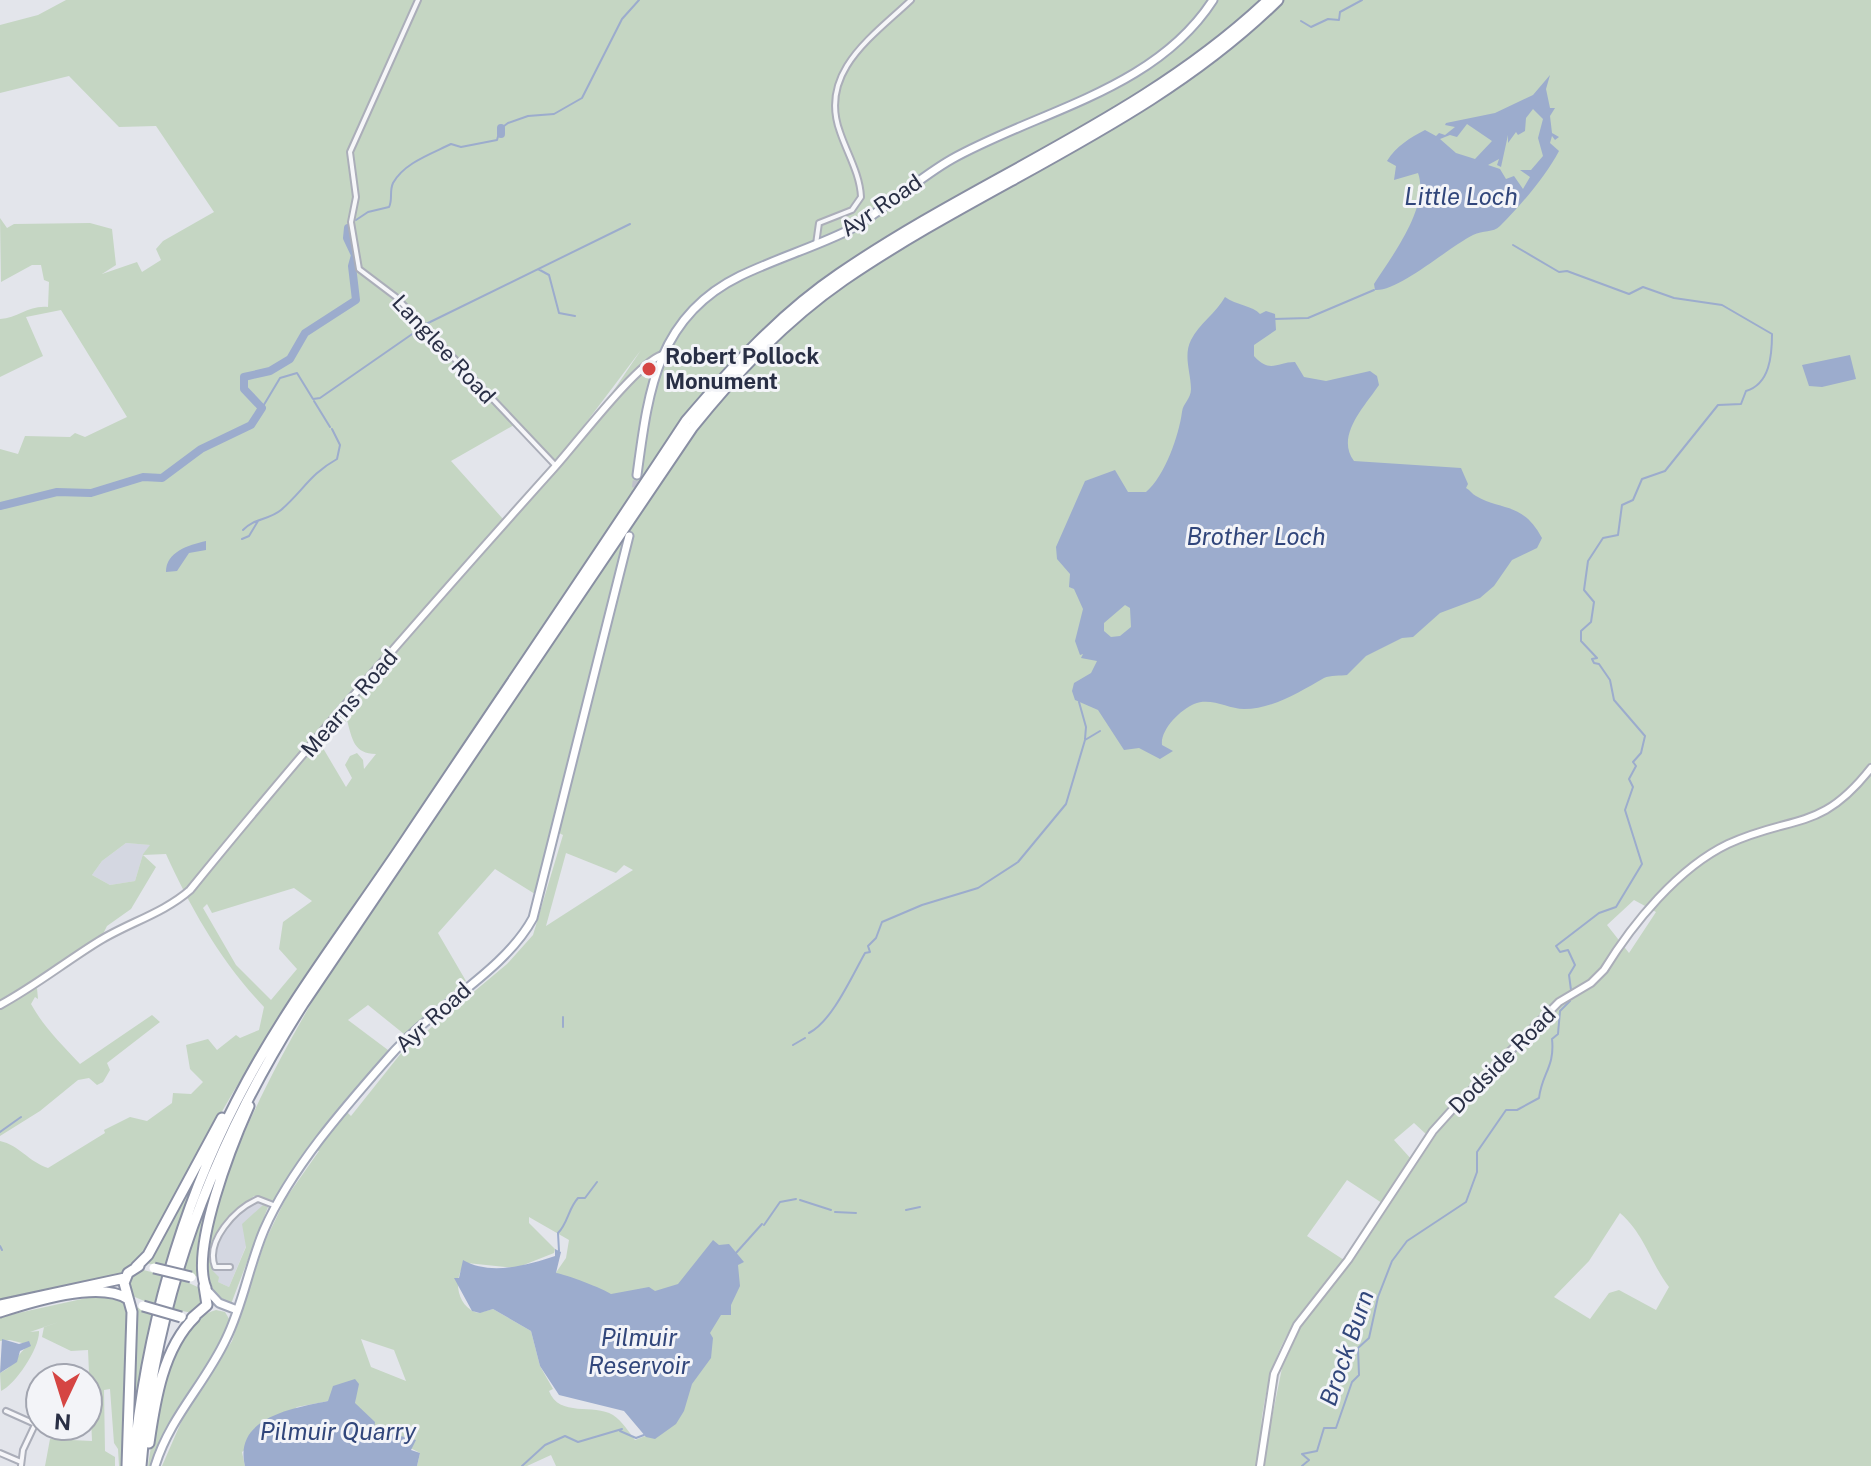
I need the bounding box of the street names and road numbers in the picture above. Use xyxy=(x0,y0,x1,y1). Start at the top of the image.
street label: Ayr Road xyxy=(836,168,926,242)
street label: Langlee Road xyxy=(387,289,501,409)
street label: Mearns Road xyxy=(295,644,403,762)
street label: Ayr Road xyxy=(390,977,476,1057)
street label: Dodside Road xyxy=(1443,1001,1561,1119)

